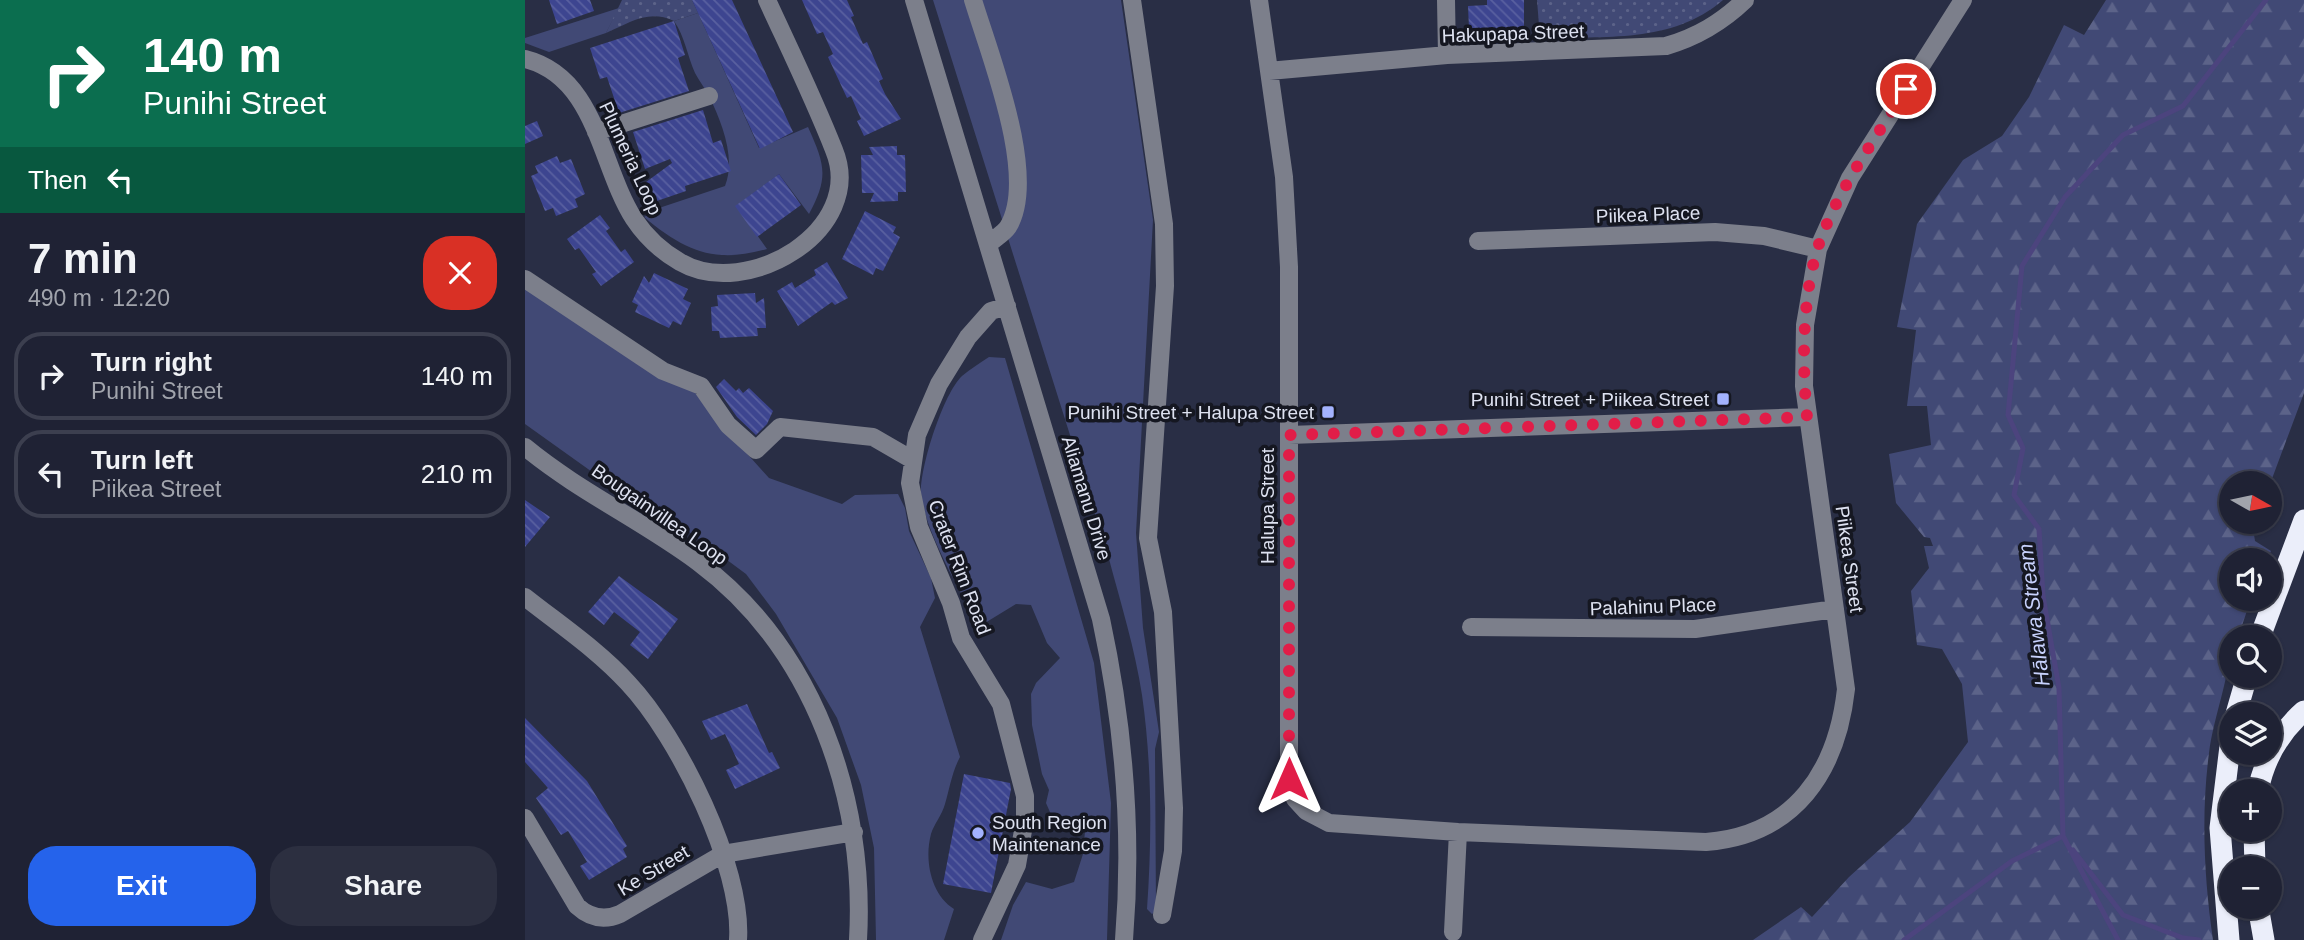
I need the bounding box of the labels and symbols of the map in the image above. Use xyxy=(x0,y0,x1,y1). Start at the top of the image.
street label: Hakupapa Street xyxy=(1441,20,1585,46)
pin xyxy=(1876,59,1936,119)
street label: Plumeria Loop xyxy=(595,98,666,218)
street label: Piikea Place xyxy=(1595,202,1701,227)
place label: Punihi Street + Piikea Street xyxy=(1471,389,1710,410)
marker: Punihi Street + Piikea Street xyxy=(1715,391,1731,407)
place label: Punihi Street + Halupa Street xyxy=(1067,402,1315,423)
marker: Punihi Street + Halupa Street xyxy=(1320,404,1336,420)
street label: Aliamanu Drive xyxy=(1058,433,1115,563)
street label: Halupa Street xyxy=(1257,447,1278,564)
street label: Bougainvillea Loop xyxy=(588,460,732,569)
north arrow xyxy=(2219,471,2282,534)
street label: Crater Rim Road xyxy=(924,497,995,637)
street label: Piikea Street xyxy=(1832,504,1867,615)
water label: Hālawa Stream xyxy=(2013,542,2054,688)
street label: Palahinu Place xyxy=(1589,594,1717,619)
position arrow xyxy=(1252,742,1326,816)
place label: South Region Maintenance xyxy=(992,812,1107,855)
marker: South Region Maintenance xyxy=(970,825,986,841)
street label: Ke Street xyxy=(614,841,693,900)

